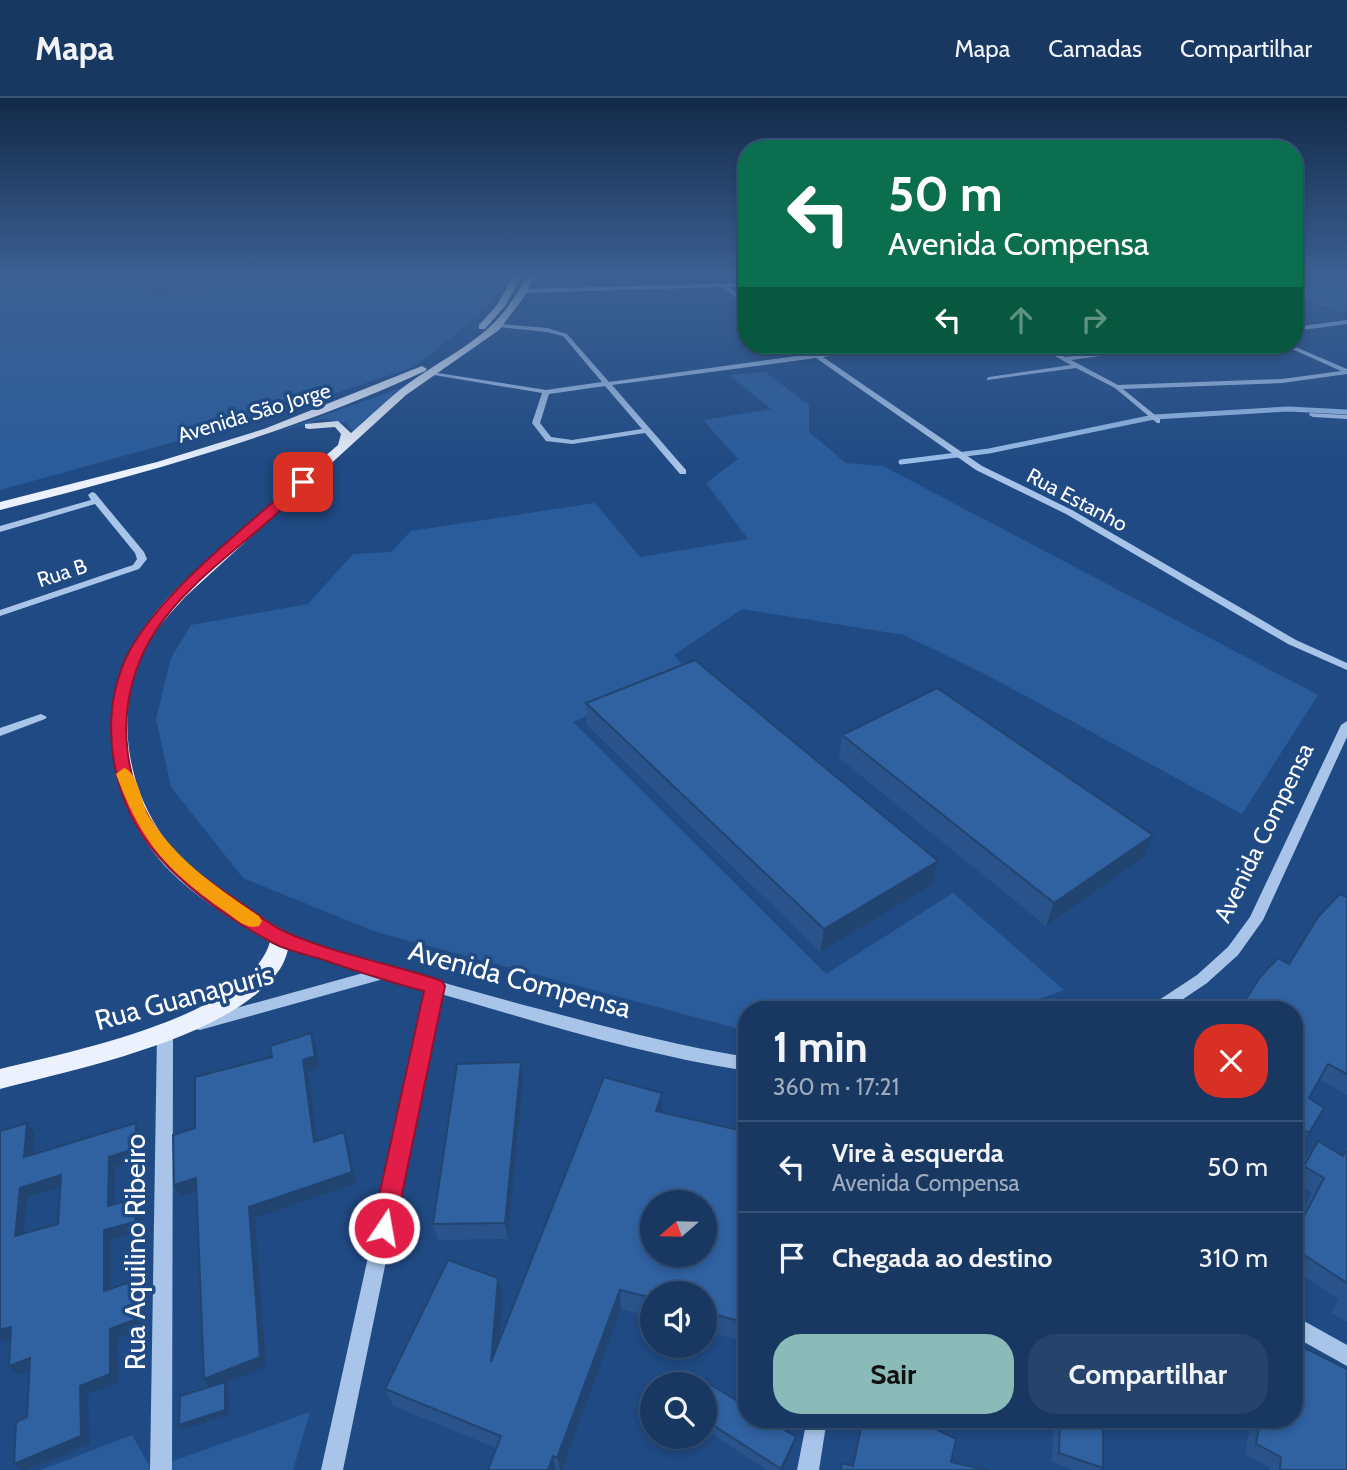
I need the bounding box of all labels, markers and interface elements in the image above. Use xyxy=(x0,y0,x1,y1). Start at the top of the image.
text: Mapa xyxy=(35,28,114,68)
text: Mapa xyxy=(954,34,1010,63)
text: Camadas xyxy=(1048,34,1142,63)
text: Compartilhar xyxy=(1180,34,1312,63)
text: 50 m xyxy=(888,164,1003,223)
icon: left xyxy=(773,168,864,259)
text: Avenida Compensa xyxy=(888,224,1149,263)
icon: left xyxy=(929,301,967,339)
icon: ahead xyxy=(1002,301,1040,339)
icon: right xyxy=(1075,301,1113,339)
street label: Avenida São Jorge xyxy=(174,377,334,448)
pin xyxy=(273,452,333,512)
icon: arrive xyxy=(284,463,322,501)
street label: Rua Estanho xyxy=(1023,463,1132,536)
street label: Rua B xyxy=(34,553,90,592)
street label: Avenida Compensa xyxy=(1208,738,1320,927)
street label: Avenida Compensa xyxy=(405,933,635,1025)
street label: Rua Guanapuris xyxy=(91,957,277,1037)
text: 1 min xyxy=(773,1021,868,1073)
button: close xyxy=(1194,1024,1268,1098)
text: 360 m · 17:21 xyxy=(773,1073,899,1101)
street label: Rua Aquilino Ribeiro xyxy=(118,1134,152,1370)
text: Vire à esquerda xyxy=(832,1137,1004,1169)
icon: left xyxy=(773,1148,811,1186)
text: 50 m xyxy=(1207,1151,1268,1183)
text: Avenida Compensa xyxy=(832,1169,1020,1197)
north arrow xyxy=(640,1190,718,1267)
map controls xyxy=(640,1190,717,1449)
position arrow xyxy=(347,1191,421,1265)
icon: arrive xyxy=(773,1239,811,1277)
text: Chegada ao destino xyxy=(832,1242,1052,1274)
text: 310 m xyxy=(1199,1242,1268,1274)
button: sound xyxy=(640,1281,717,1358)
button: Sair xyxy=(773,1334,1014,1414)
button: Compartilhar xyxy=(1028,1334,1268,1414)
button: search xyxy=(640,1372,717,1449)

